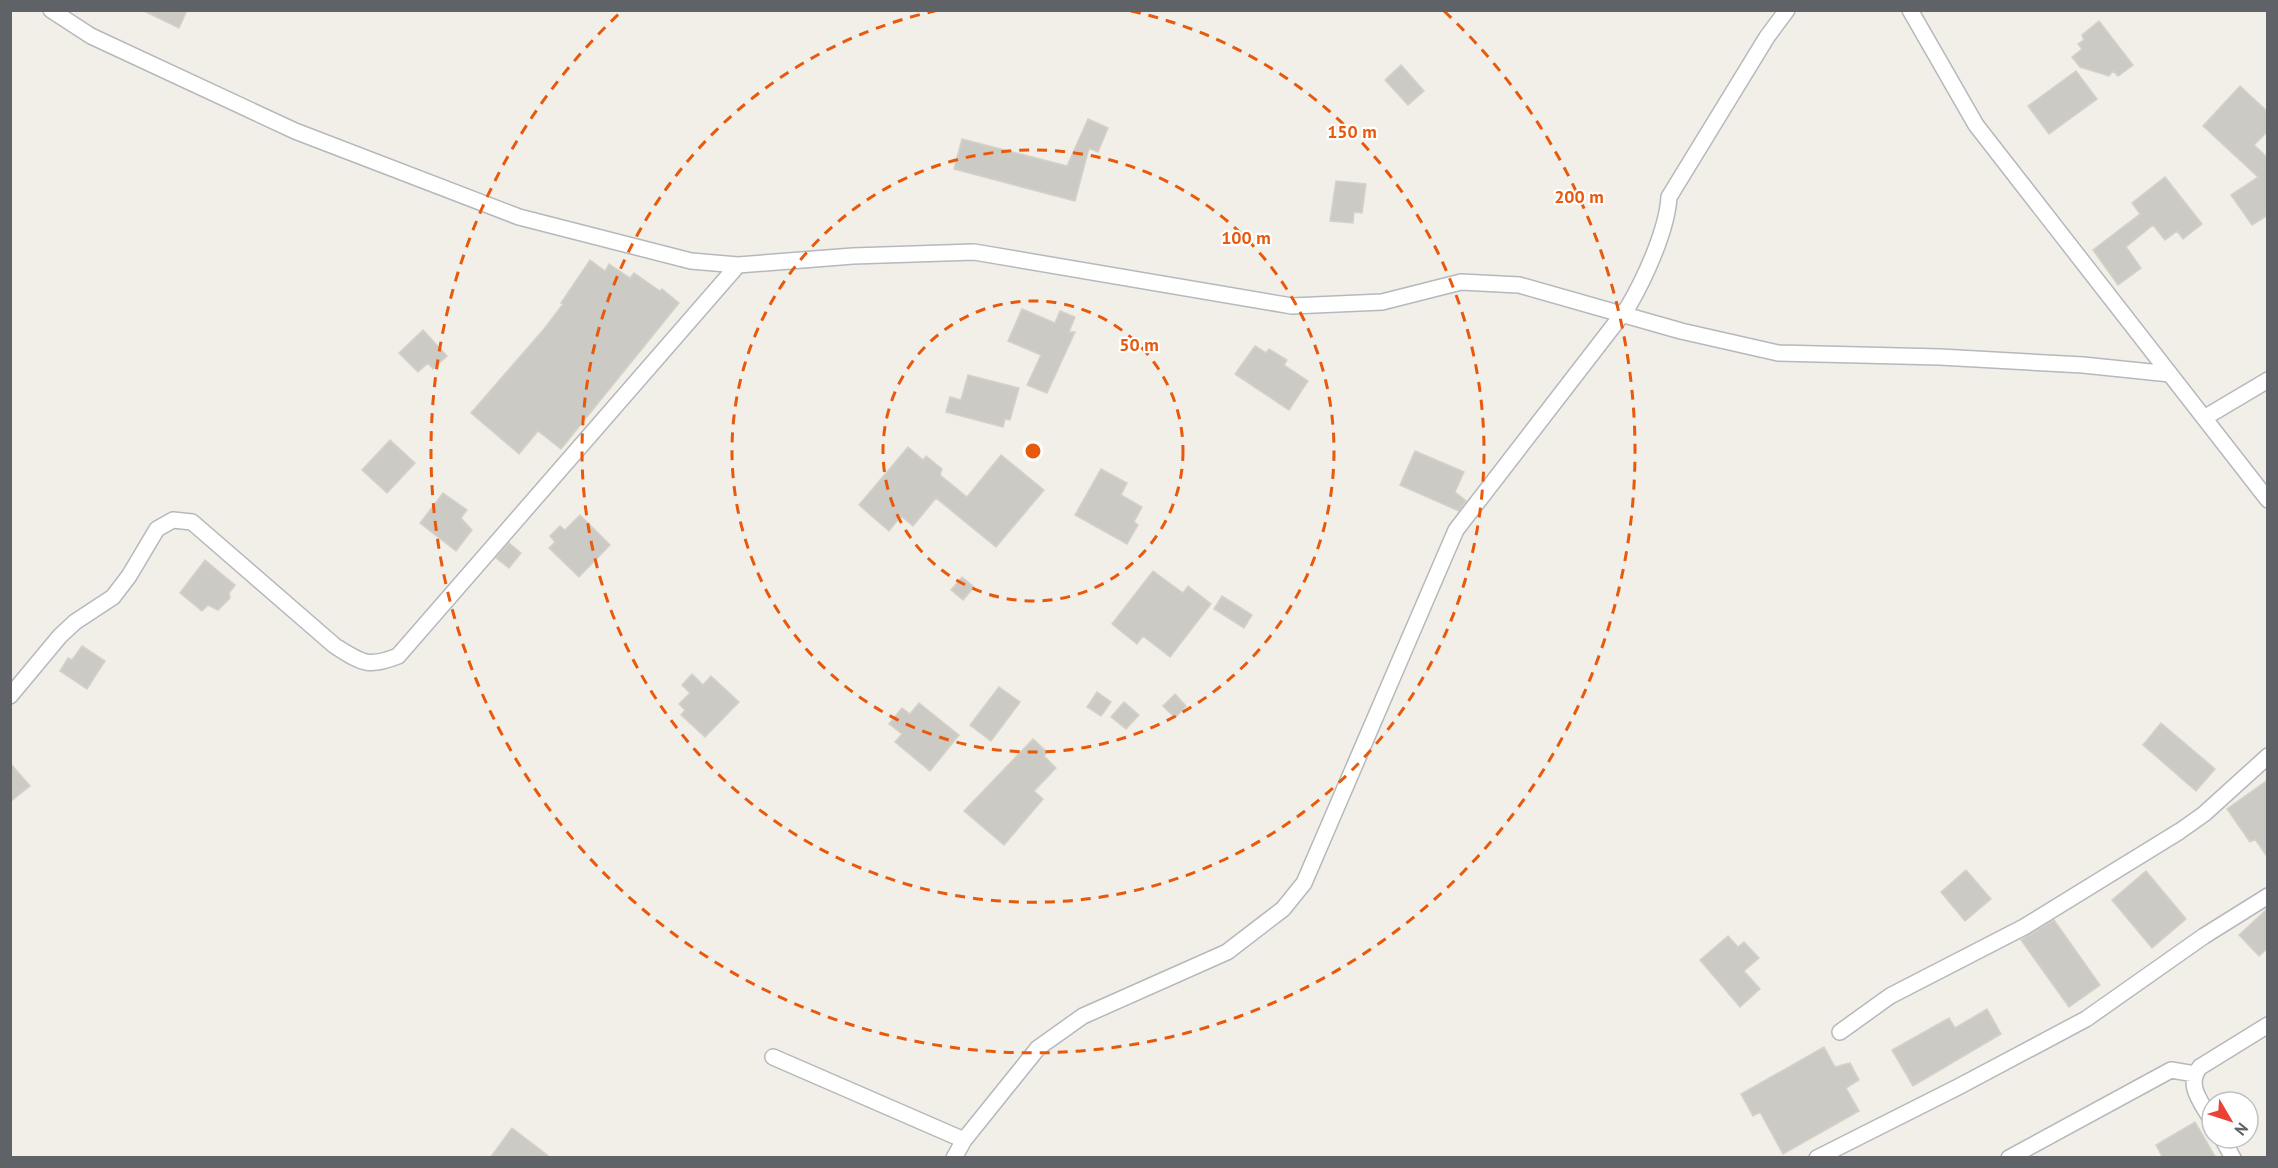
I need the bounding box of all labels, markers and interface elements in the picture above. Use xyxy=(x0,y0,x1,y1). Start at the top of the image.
text: 150 m xyxy=(1327,120,1377,143)
text: 200 m xyxy=(1554,185,1604,208)
text: 100 m xyxy=(1221,226,1271,249)
text: 50 m xyxy=(1119,333,1159,356)
centre of rings xyxy=(1023,441,1043,461)
north arrow xyxy=(2200,1090,2260,1150)
text: N xyxy=(2231,1119,2253,1140)

